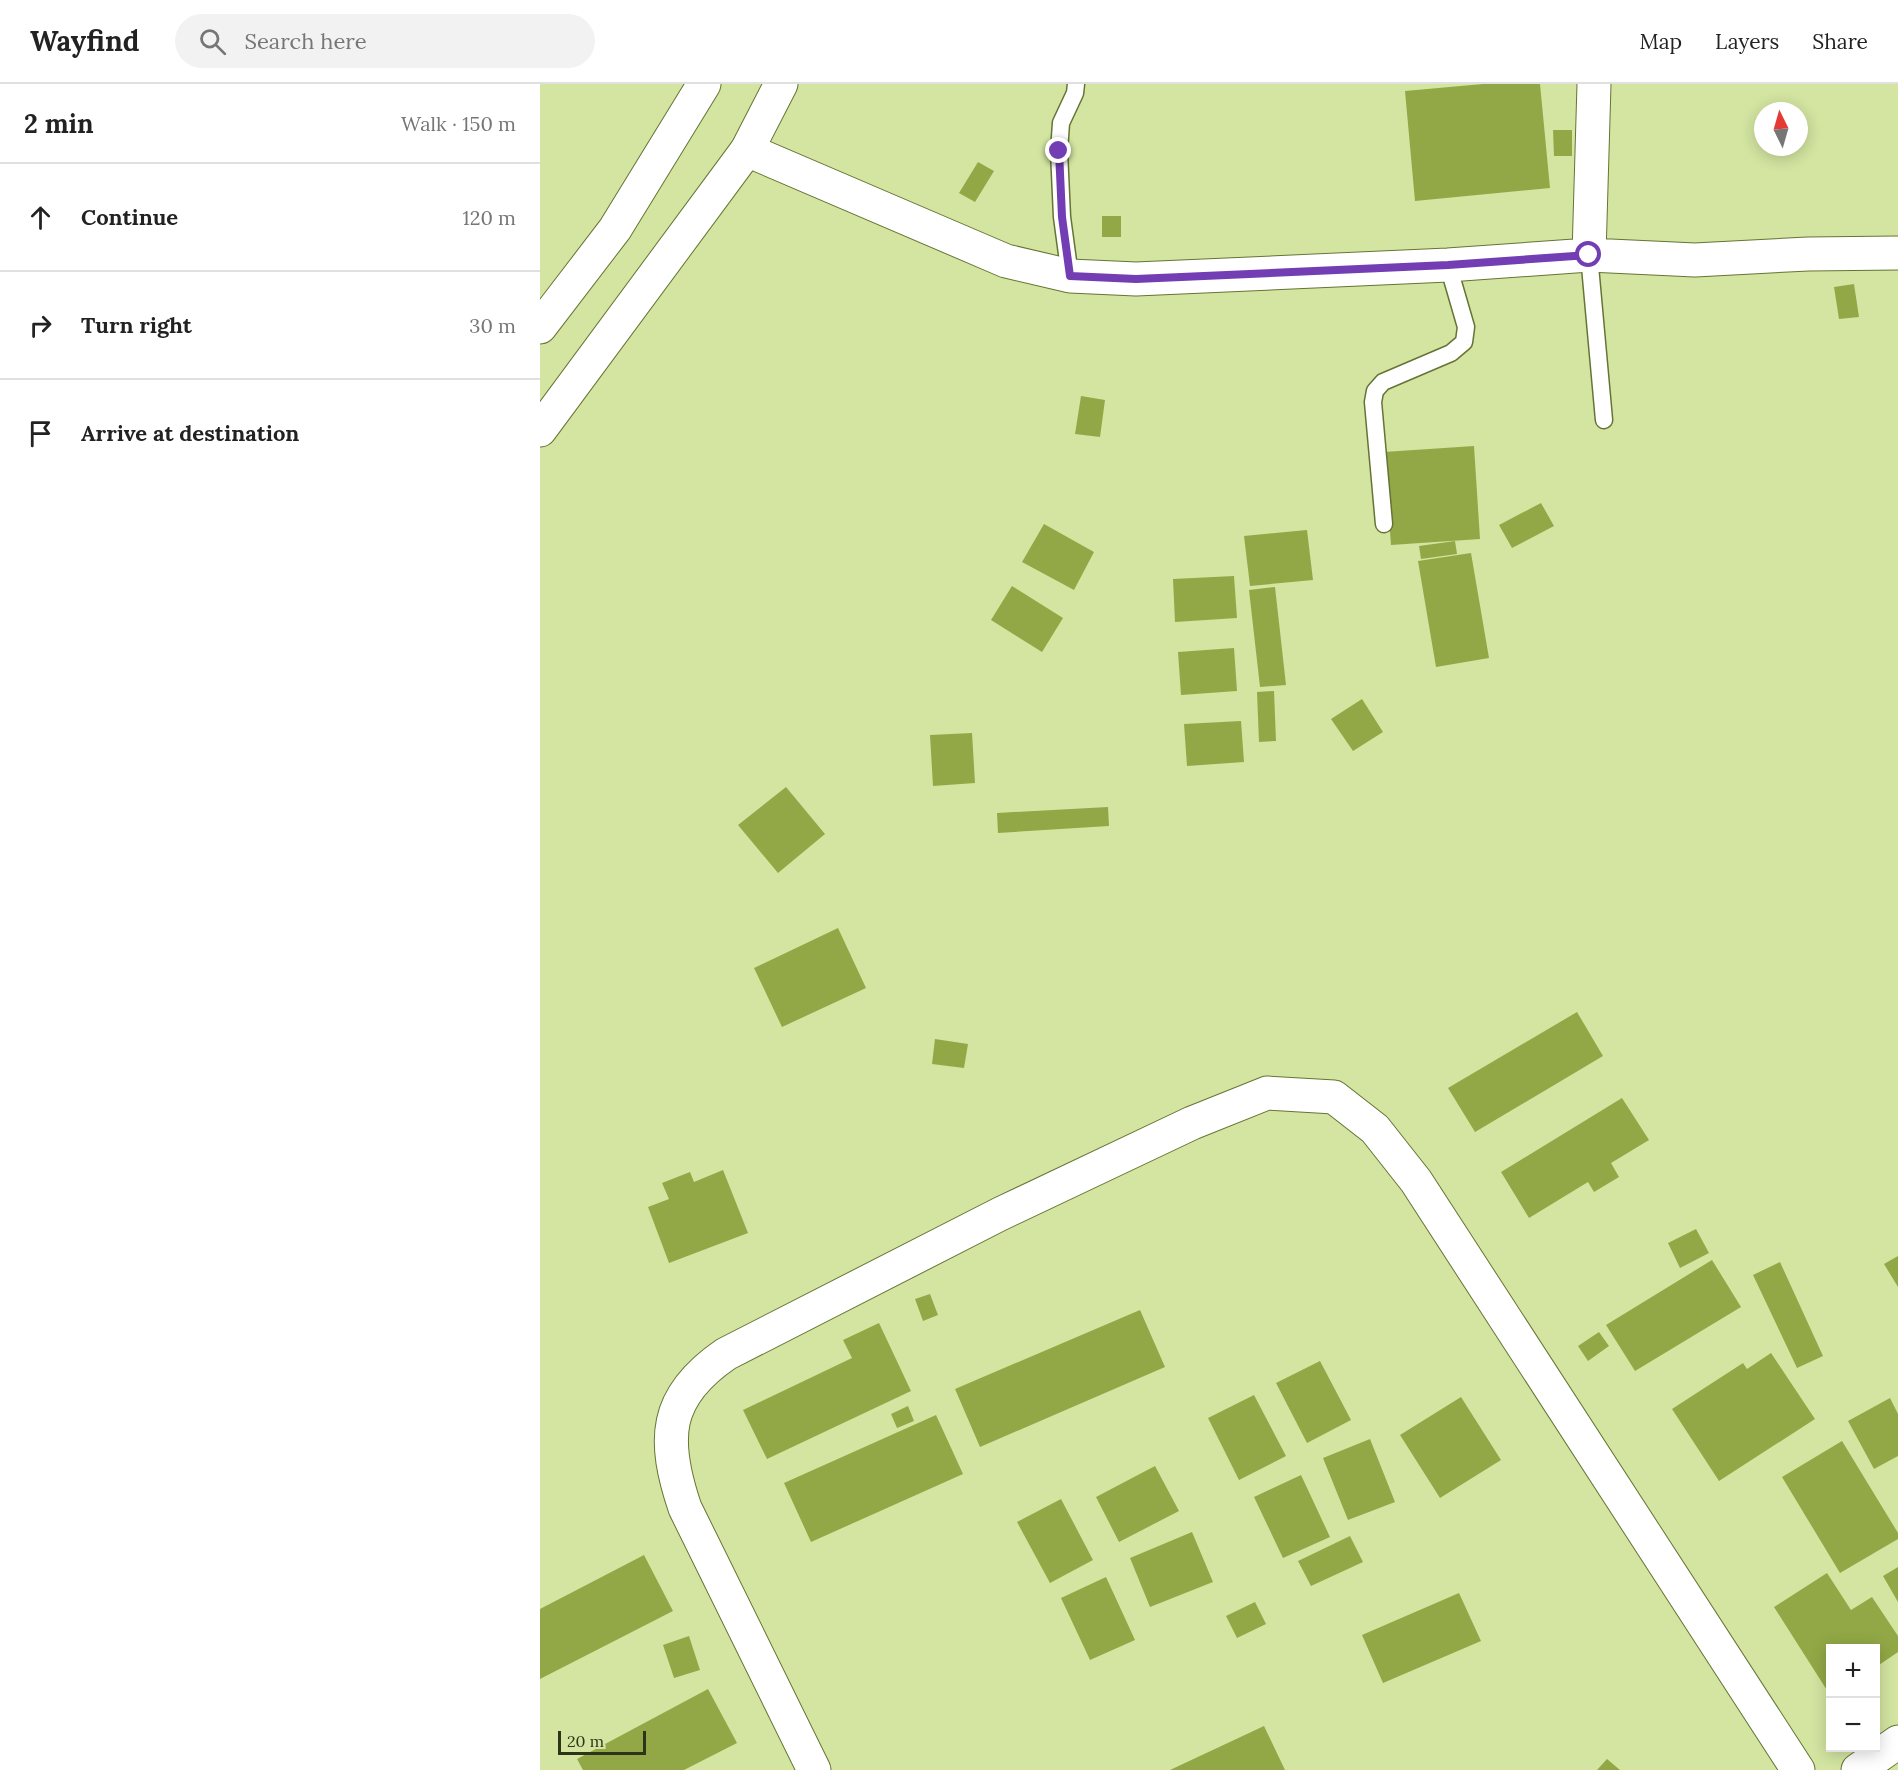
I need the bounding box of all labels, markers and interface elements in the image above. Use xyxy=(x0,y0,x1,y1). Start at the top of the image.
search box xyxy=(175,14,595,68)
text: Wayfind xyxy=(30,23,139,59)
icon: search xyxy=(196,25,229,58)
text: Search here xyxy=(244,27,367,55)
text: Map xyxy=(1639,28,1682,55)
text: Layers xyxy=(1715,28,1779,55)
text: Share xyxy=(1812,28,1868,55)
north arrow xyxy=(1754,102,1808,156)
text: 2 min xyxy=(24,107,94,140)
text: Walk · 150 m xyxy=(401,111,516,136)
route end xyxy=(1045,137,1071,163)
icon: ahead xyxy=(24,201,57,234)
text: Continue xyxy=(81,203,178,231)
text: 120 m xyxy=(462,205,516,230)
route start xyxy=(1575,241,1601,267)
icon: right xyxy=(24,309,57,342)
text: Turn right xyxy=(81,311,192,339)
text: 30 m xyxy=(469,313,516,338)
icon: arrive xyxy=(24,417,57,450)
text: Arrive at destination xyxy=(81,419,299,447)
map controls xyxy=(1826,1644,1880,1752)
button: + xyxy=(1826,1644,1880,1698)
button: − xyxy=(1826,1698,1880,1752)
scale bar xyxy=(558,1728,646,1756)
text: 20 m xyxy=(567,1731,604,1751)

